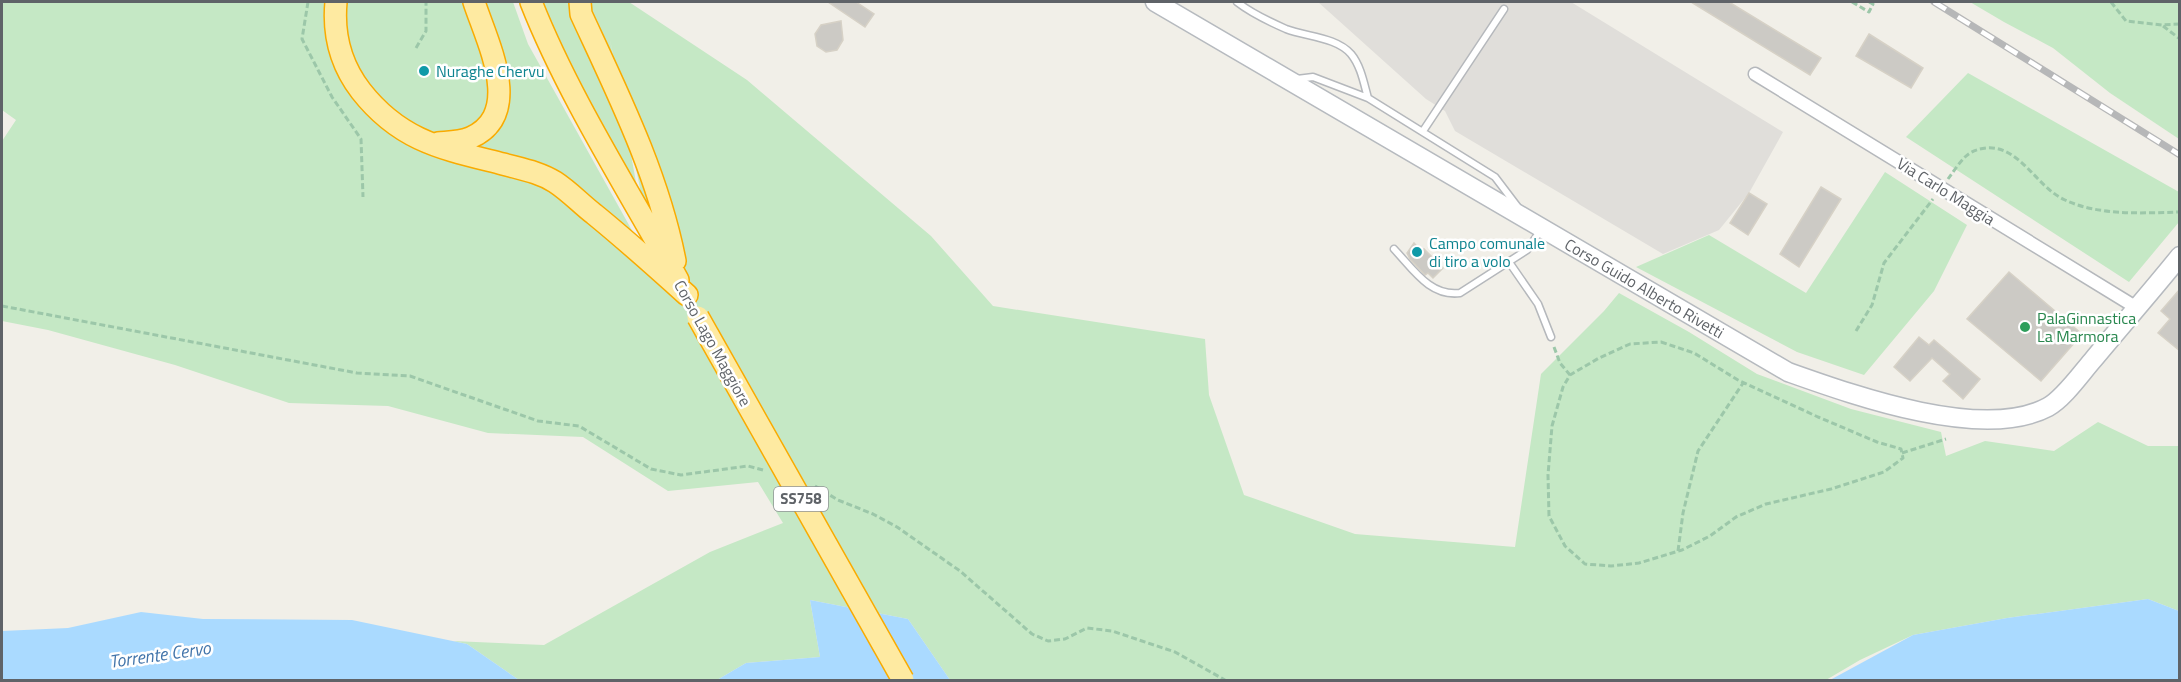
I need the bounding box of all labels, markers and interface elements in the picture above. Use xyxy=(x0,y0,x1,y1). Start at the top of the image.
place label: Nuraghe Chervu xyxy=(436,59,544,83)
marker: Nuraghe Chervu xyxy=(417,64,431,78)
street label: Via Carlo Maggia xyxy=(1892,151,2000,231)
place label: Campo comunale di tiro a volo xyxy=(1429,231,1545,273)
street label: Corso Guido Alberto Rivetti xyxy=(1560,232,1729,344)
marker: Campo comunale di tiro a volo xyxy=(1410,245,1424,259)
street label: Corso Lago Maggiore xyxy=(668,275,758,411)
place label: PalaGinnastica La Marmora xyxy=(2037,306,2136,348)
marker: PalaGinnastica La Marmora xyxy=(2018,320,2032,334)
road number: SS758 xyxy=(774,487,828,511)
water label: Torrente Cervo xyxy=(108,634,213,675)

